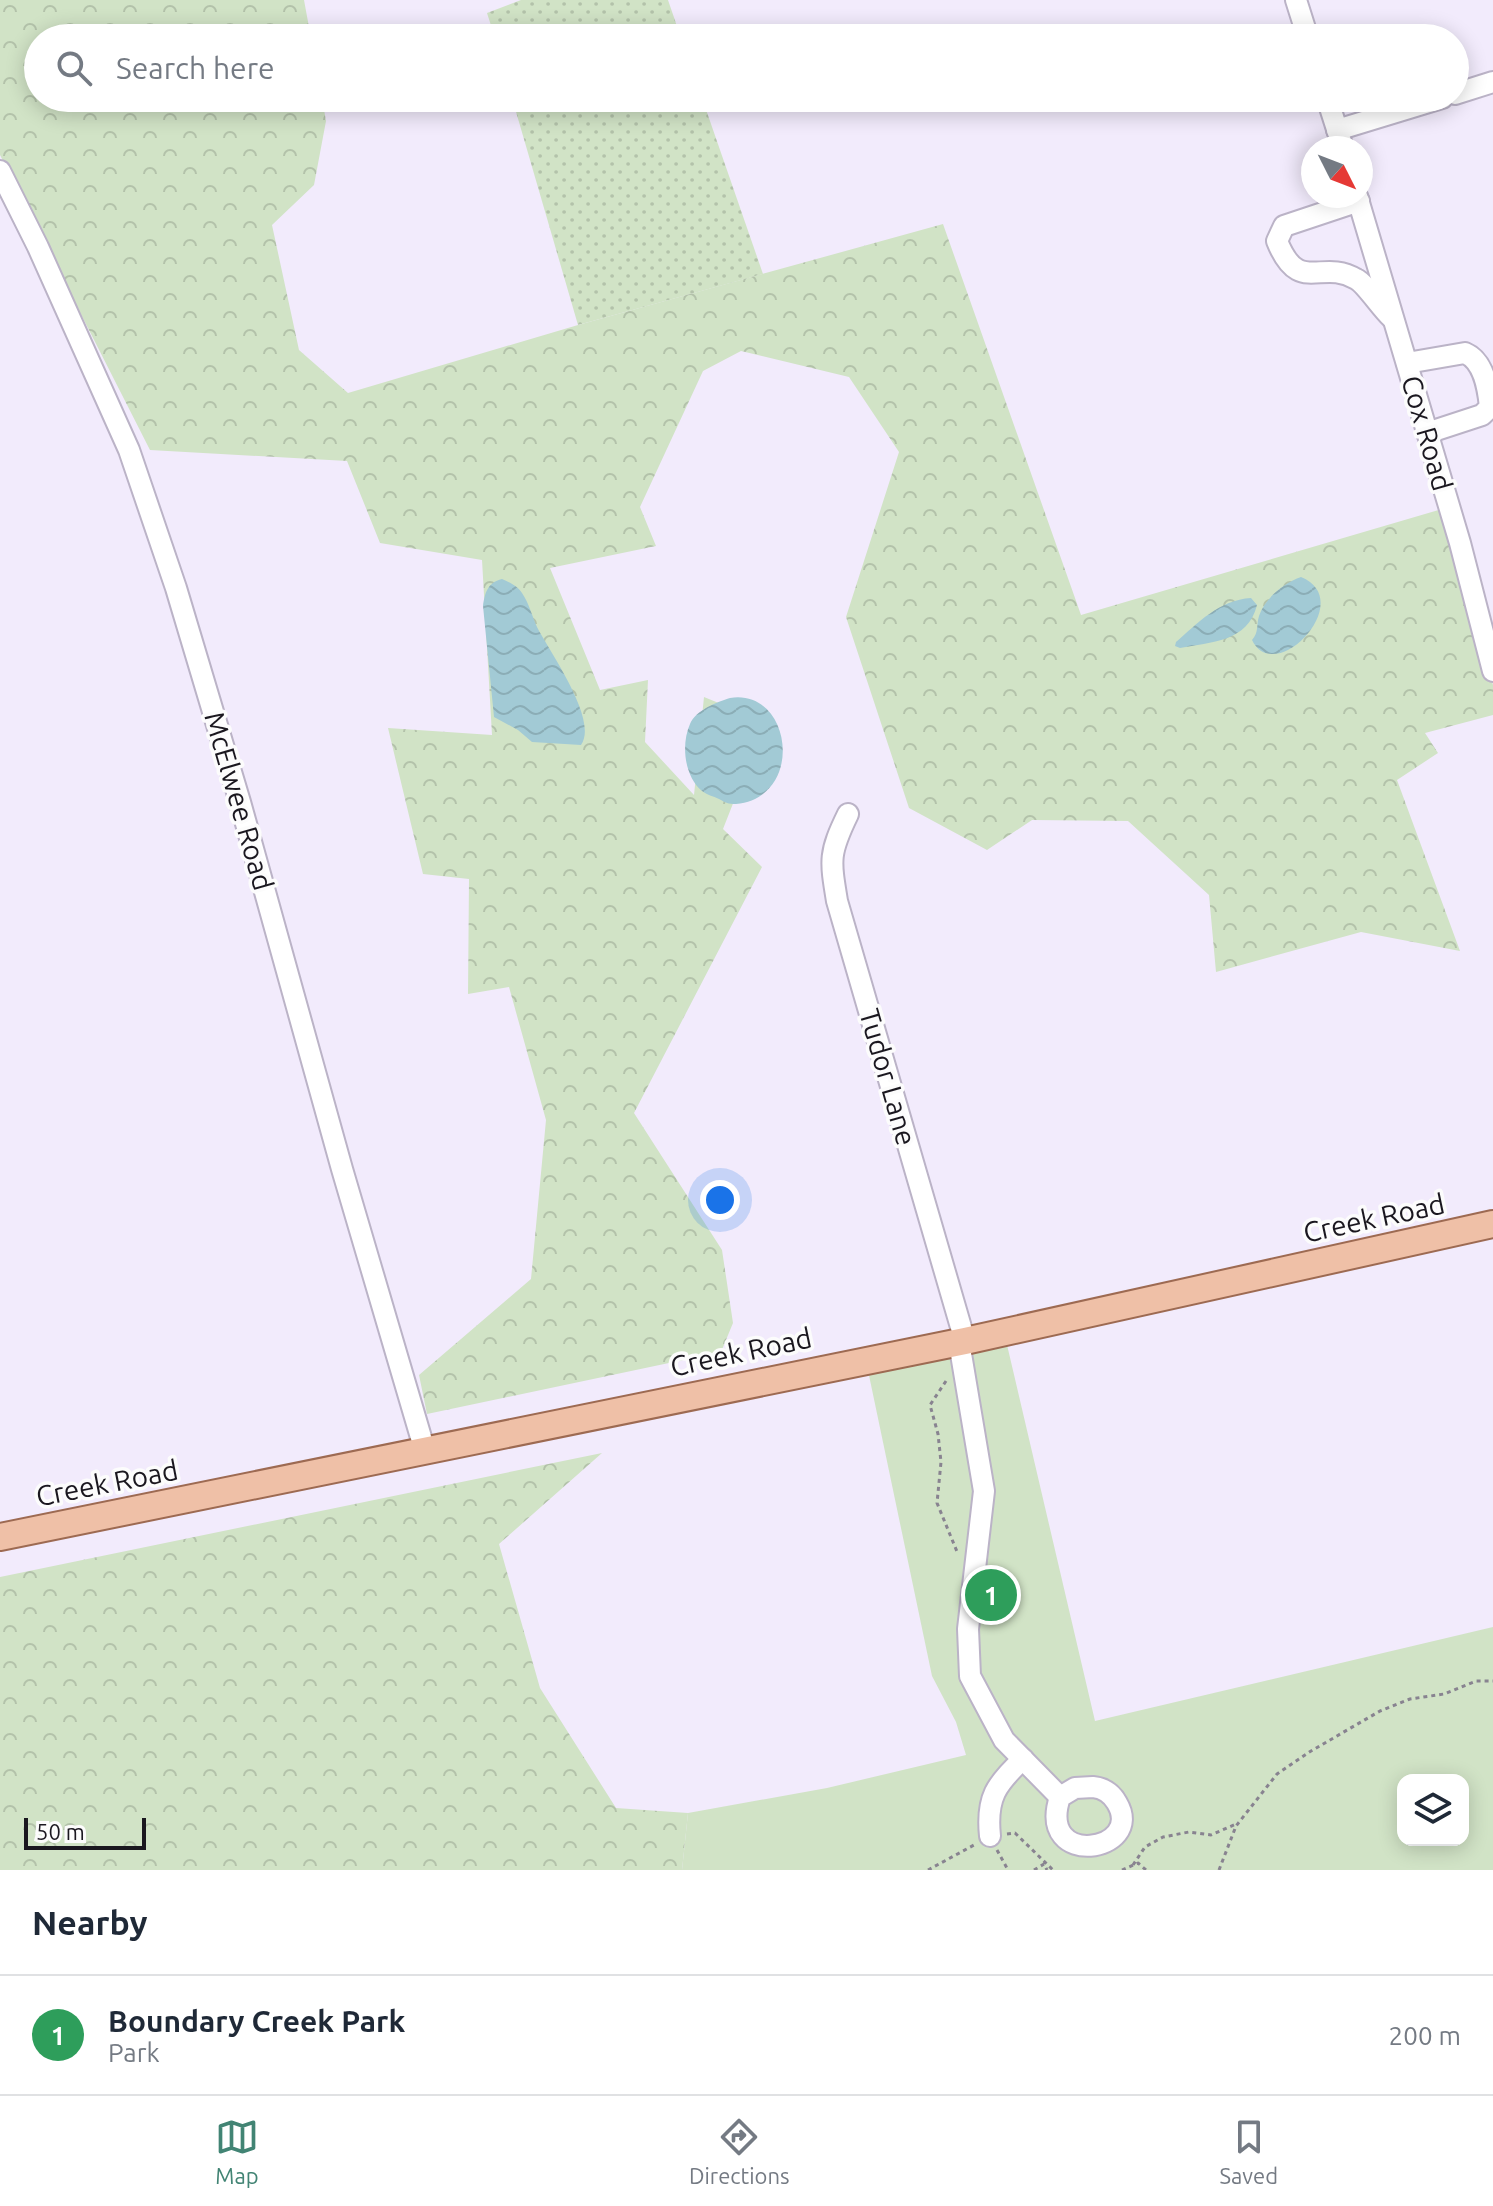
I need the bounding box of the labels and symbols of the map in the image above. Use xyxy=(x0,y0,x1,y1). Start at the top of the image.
north arrow xyxy=(1301,136,1373,208)
street label: Cox Road xyxy=(1396,372,1459,494)
street label: McElwee Road xyxy=(199,708,280,894)
street label: Tudor Lane xyxy=(854,1005,923,1149)
your location xyxy=(700,1180,740,1220)
street label: Creek Road xyxy=(1300,1187,1447,1248)
street label: Creek Road xyxy=(667,1321,814,1382)
street label: Creek Road xyxy=(33,1454,180,1511)
pin: 1 xyxy=(965,1565,1017,1625)
scale bar xyxy=(24,1814,146,1850)

